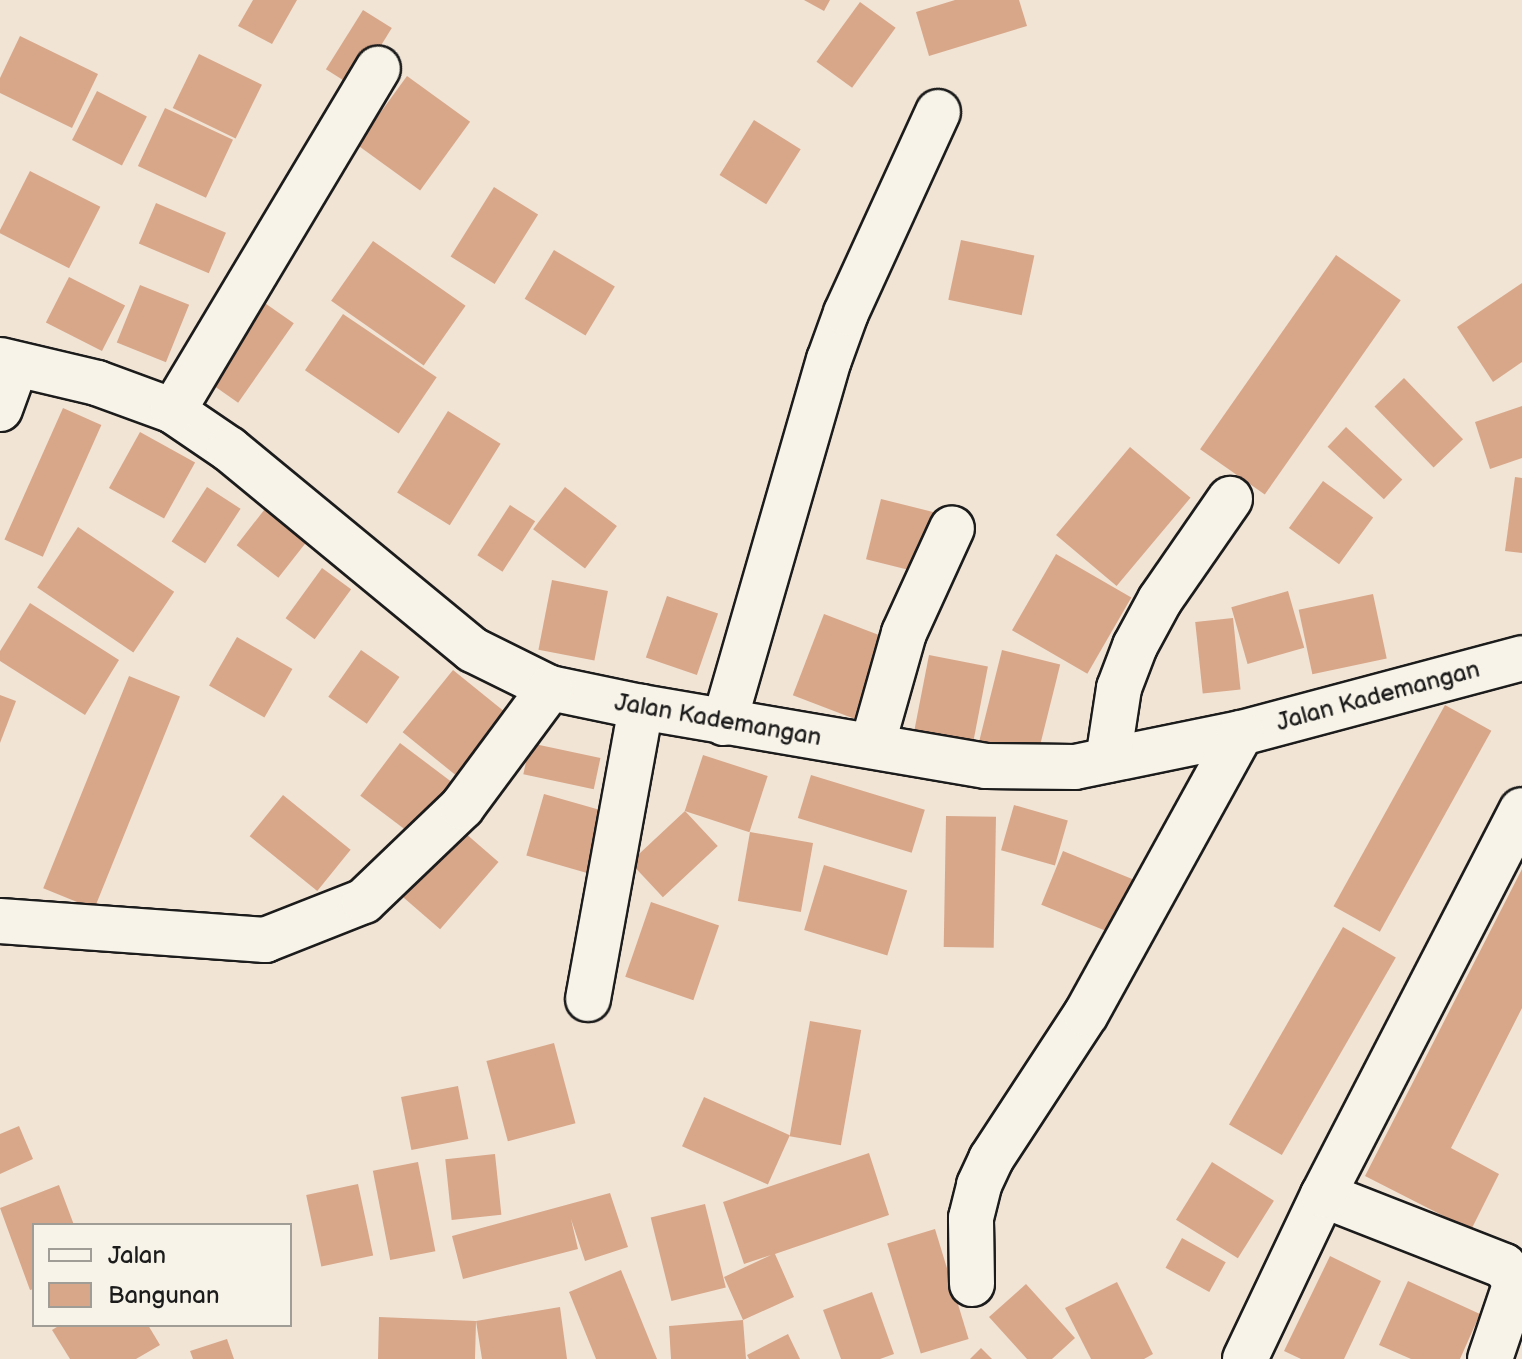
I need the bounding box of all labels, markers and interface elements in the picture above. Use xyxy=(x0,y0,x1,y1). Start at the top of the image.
street label: Jalan Kademangan xyxy=(1273,655,1483,737)
street label: Jalan Kademangan xyxy=(612,688,824,752)
legend xyxy=(32,1223,292,1327)
text: Jalan xyxy=(108,1241,166,1270)
text: Bangunan xyxy=(108,1281,219,1310)

